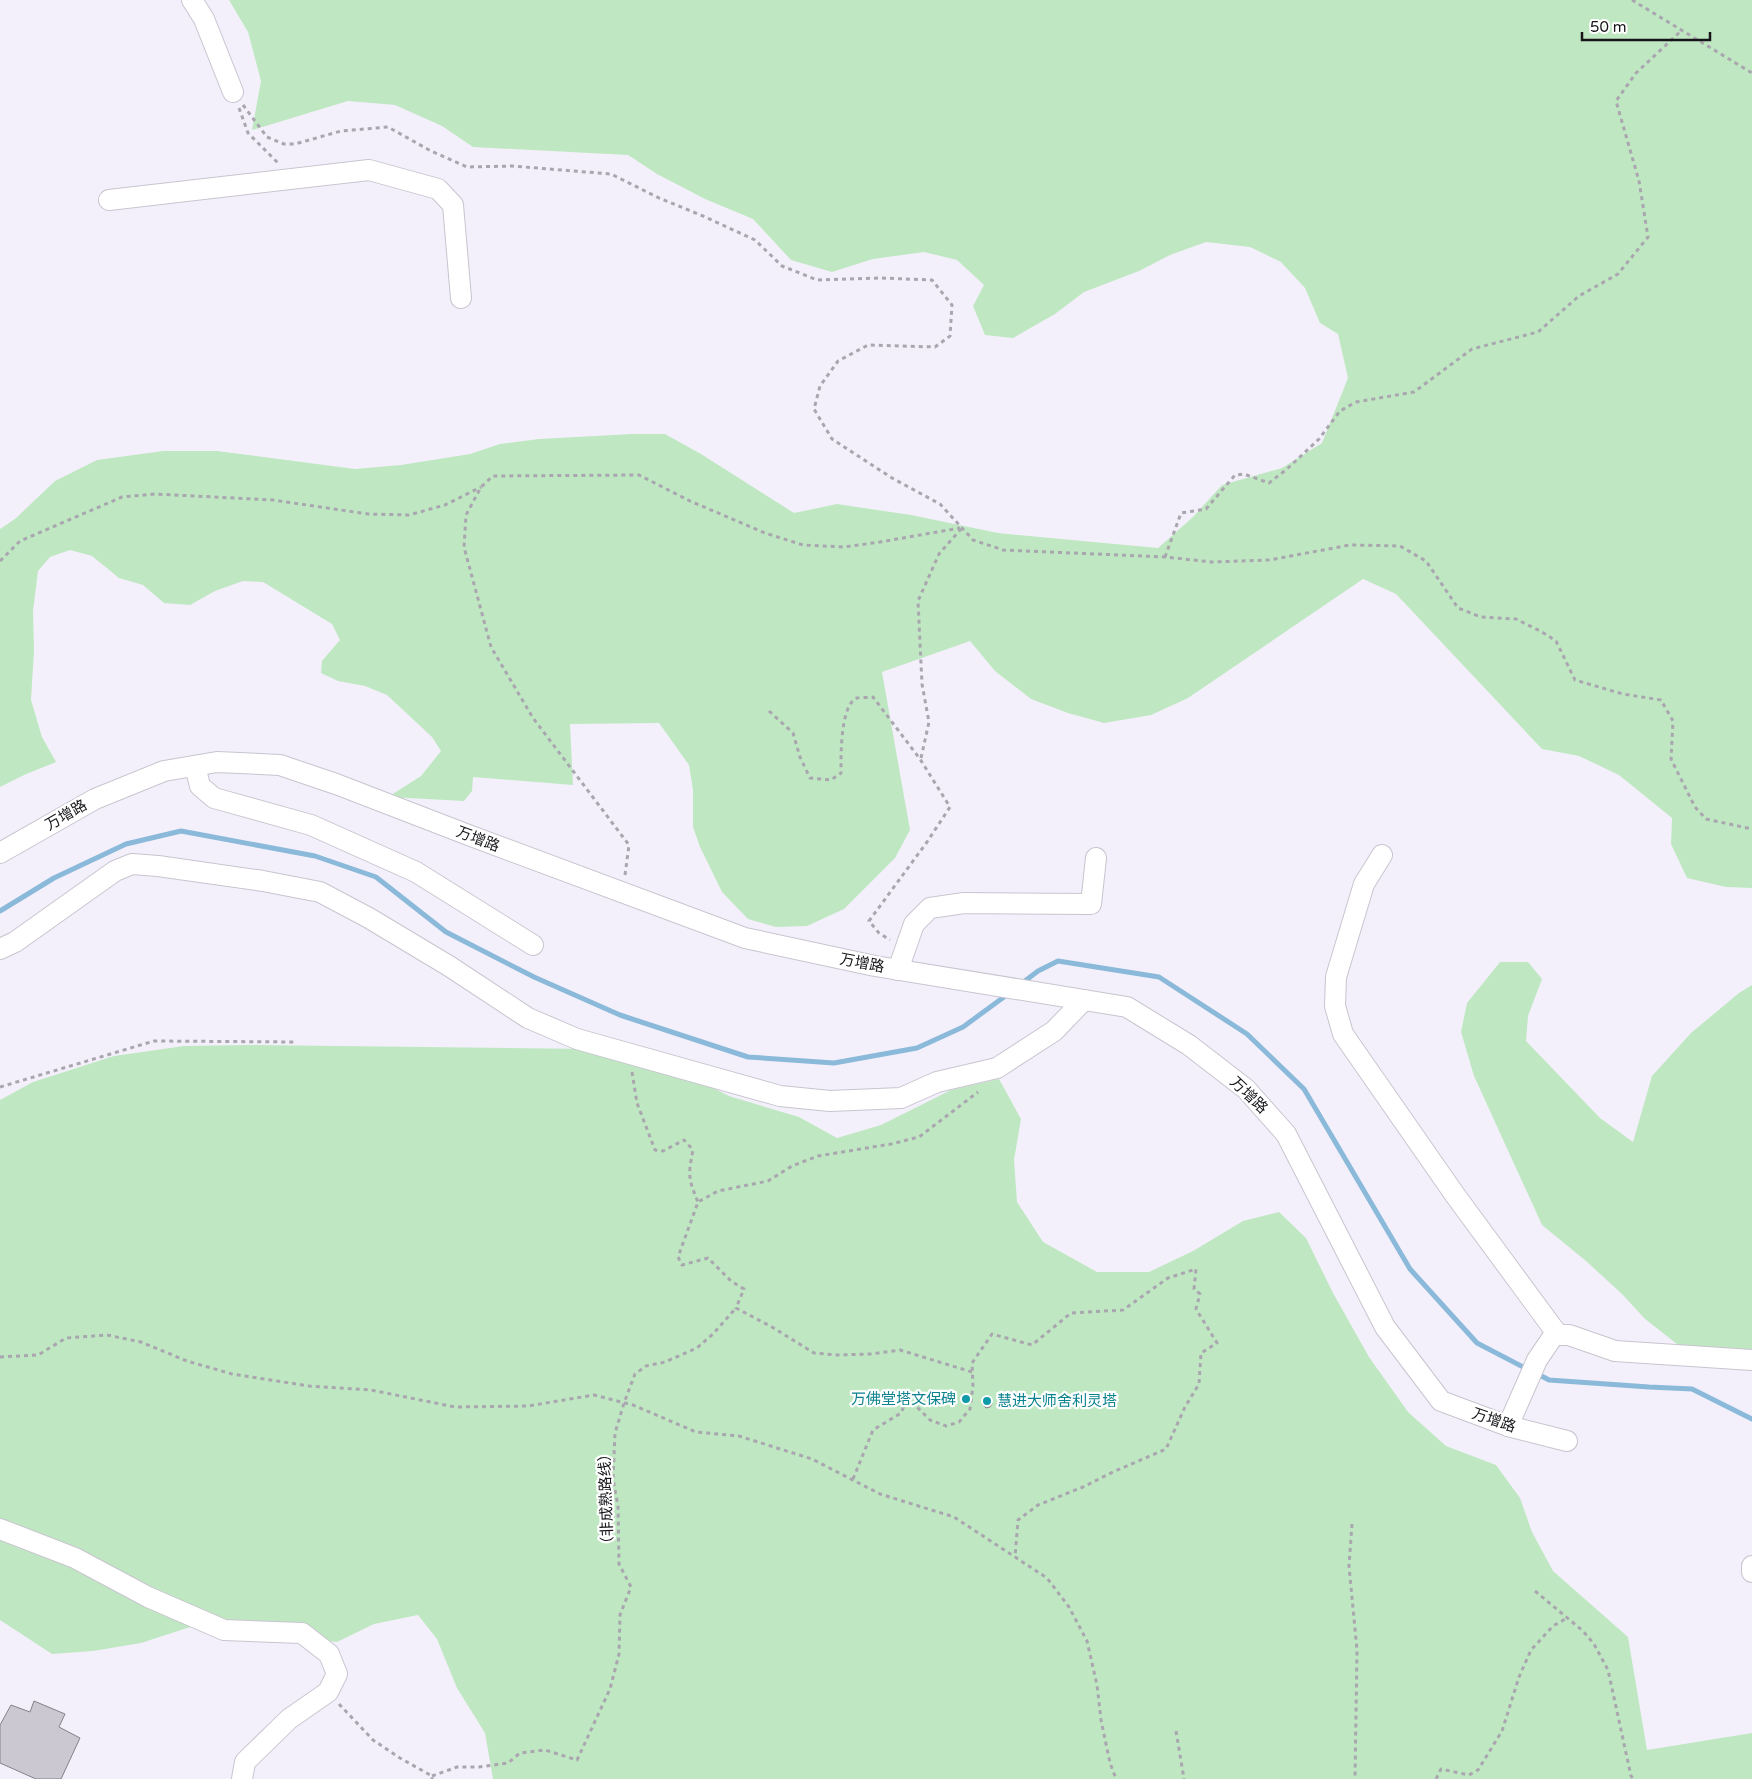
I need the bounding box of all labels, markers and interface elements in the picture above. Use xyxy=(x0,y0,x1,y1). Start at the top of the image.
scale bar xyxy=(1582,10,1710,42)
text: 50 m xyxy=(1590,18,1627,36)
street label: 万增路 xyxy=(42,796,90,834)
street label: 万增路 xyxy=(454,823,502,855)
street label: 万增路 xyxy=(838,950,886,976)
street label: 万增路 xyxy=(1227,1073,1271,1117)
place label: 万佛堂塔文保碑 xyxy=(851,1390,956,1408)
place label: 慧进大师舍利灵塔 xyxy=(997,1392,1117,1410)
marker: 万佛堂塔文保碑 xyxy=(960,1393,972,1405)
marker: 慧进大师舍利灵塔 xyxy=(981,1395,993,1407)
street label: 万增路 xyxy=(1470,1404,1518,1436)
street label: （非成熟路线） xyxy=(595,1446,617,1552)

